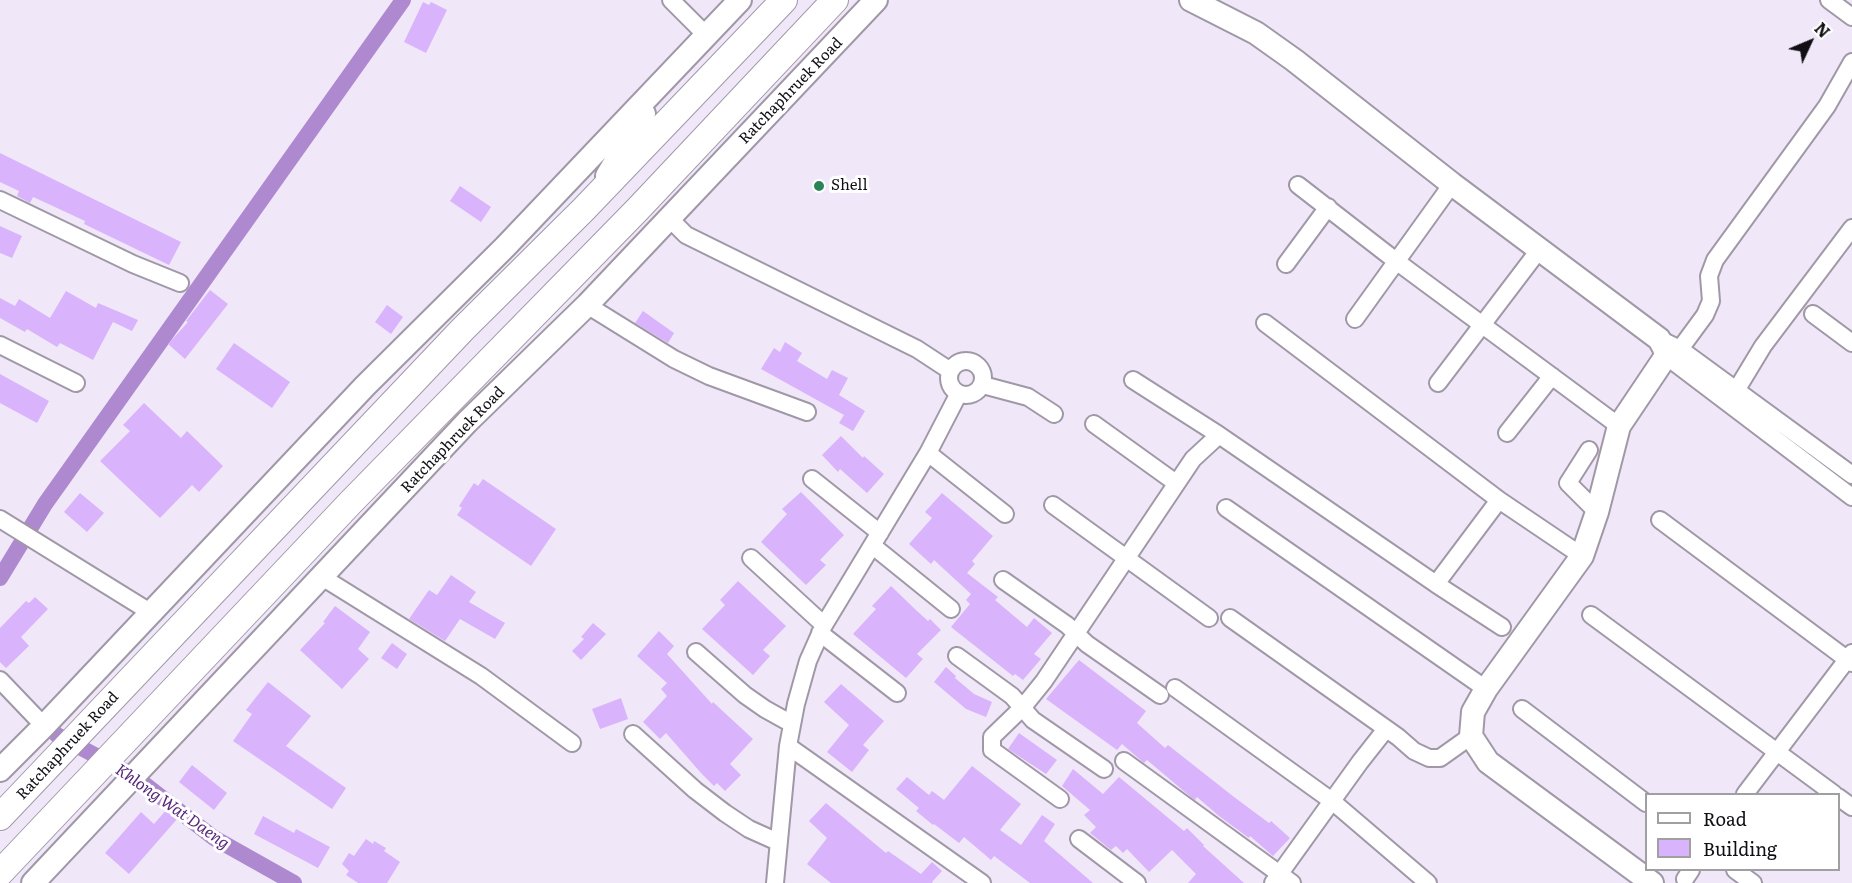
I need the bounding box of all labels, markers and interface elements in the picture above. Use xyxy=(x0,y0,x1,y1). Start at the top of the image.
north arrow xyxy=(1780,12,1840,72)
text: N xyxy=(1810,16,1836,43)
street label: Ratchaphruek Road xyxy=(736,34,846,148)
place label: Shell xyxy=(831,177,867,195)
marker: Shell xyxy=(812,179,826,193)
street label: Ratchaphruek Road xyxy=(398,383,508,497)
street label: Ratchaphruek Road xyxy=(13,688,123,804)
water label: Khlong Wat Daeng xyxy=(111,761,233,853)
legend xyxy=(1645,793,1840,871)
text: Road xyxy=(1703,805,1747,832)
text: Building xyxy=(1703,835,1777,862)

